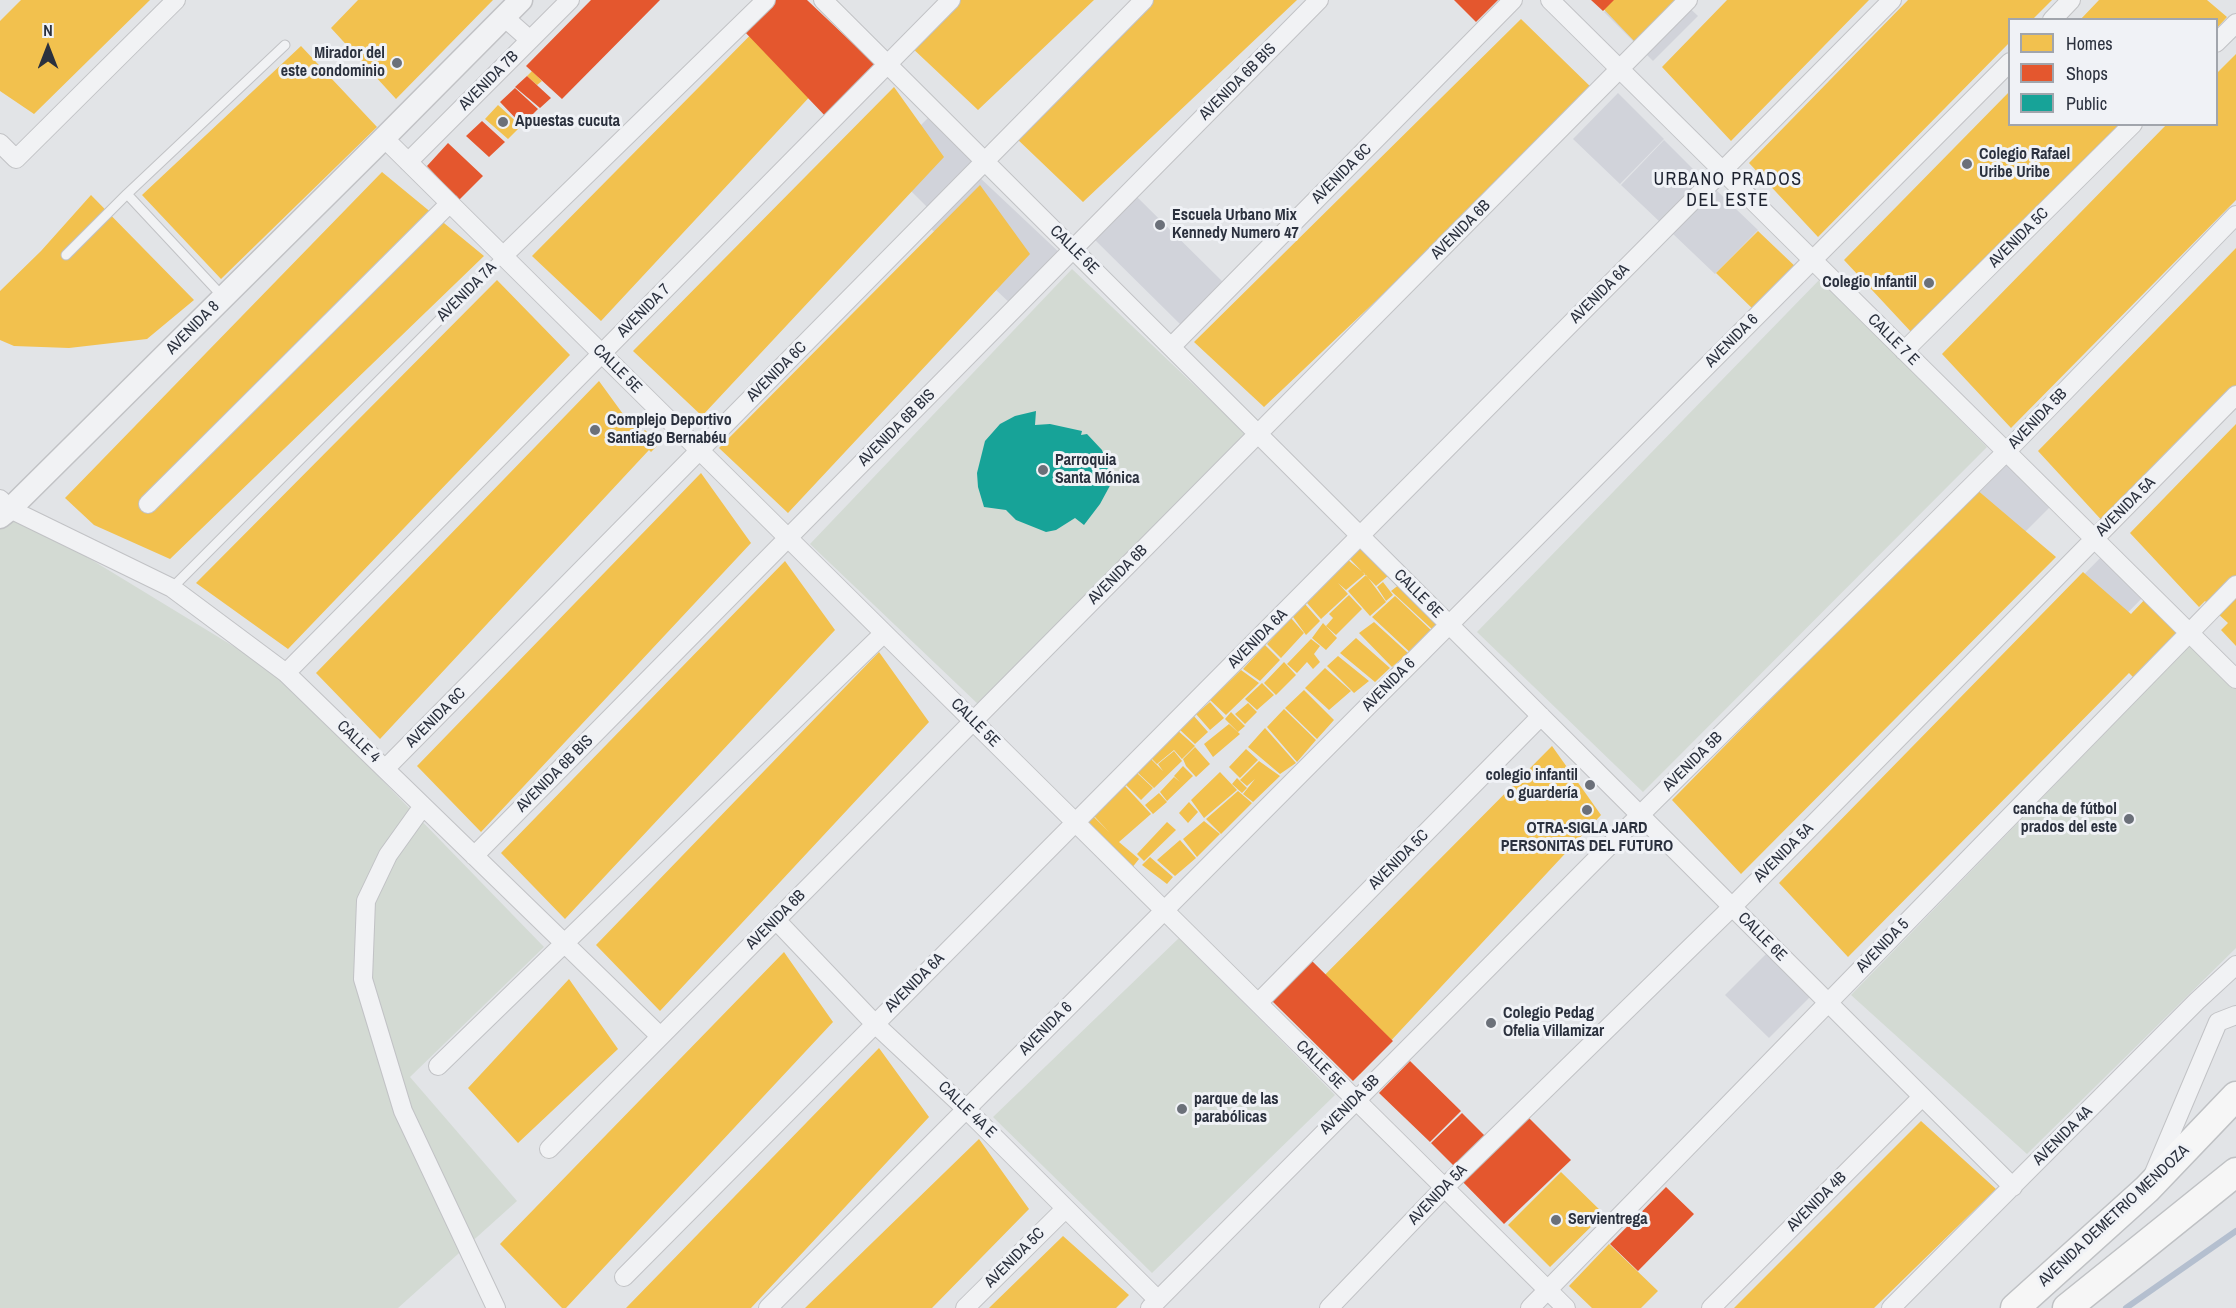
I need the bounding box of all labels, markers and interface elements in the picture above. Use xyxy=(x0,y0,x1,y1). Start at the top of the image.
north arrow xyxy=(18,18,78,78)
legend xyxy=(2008,18,2218,126)
text: N xyxy=(43,19,53,41)
text: Homes xyxy=(2066,31,2113,56)
street label: AVENIDA 6B BIS xyxy=(1195,39,1281,125)
place label: Mirador del este condominio xyxy=(281,44,385,82)
street label: AVENIDA 7B xyxy=(455,47,523,115)
marker: Mirador del este condominio xyxy=(390,56,404,70)
text: Shops xyxy=(2066,61,2108,86)
text: Public xyxy=(2066,91,2107,116)
place label: Apuestas cucuta xyxy=(515,112,620,132)
marker: Apuestas cucuta xyxy=(496,115,510,129)
street label: AVENIDA 6C xyxy=(1308,140,1376,208)
place label: Colegio Rafael Uribe Uribe xyxy=(1979,145,2070,183)
marker: Colegio Rafael Uribe Uribe xyxy=(1960,157,1974,171)
district label: URBANO PRADOS DEL ESTE xyxy=(1653,169,1803,212)
street label: AVENIDA 6B xyxy=(1427,196,1495,264)
street label: AVENIDA 5C xyxy=(1985,204,2053,272)
place label: Escuela Urbano Mix Kennedy Numero 47 xyxy=(1172,206,1299,244)
marker: Escuela Urbano Mix Kennedy Numero 47 xyxy=(1153,218,1167,232)
street label: CALLE 6E xyxy=(1046,222,1102,278)
street label: AVENIDA 7A xyxy=(433,258,501,326)
street label: AVENIDA 6A xyxy=(1566,260,1634,328)
place label: Colegio Infantil xyxy=(1822,273,1917,293)
marker: Colegio Infantil xyxy=(1922,276,1936,290)
street label: AVENIDA 7 xyxy=(613,280,675,342)
street label: AVENIDA 8 xyxy=(162,297,224,359)
street label: AVENIDA 6 xyxy=(1701,310,1763,372)
street label: CALLE 7 E xyxy=(1863,310,1923,370)
street label: AVENIDA 6C xyxy=(743,338,811,406)
street label: CALLE 5E xyxy=(589,341,645,397)
street label: AVENIDA 6B BIS xyxy=(854,385,940,471)
street label: AVENIDA 5B xyxy=(2005,385,2071,453)
place label: Complejo Deportivo Santiago Bernabéu xyxy=(607,411,732,449)
marker: Complejo Deportivo Santiago Bernabéu xyxy=(588,423,602,437)
place label: Parroquia Santa Mónica xyxy=(1055,451,1140,489)
marker: Parroquia Santa Mónica xyxy=(1036,463,1050,477)
street label: AVENIDA 5A xyxy=(2092,473,2160,541)
street label: AVENIDA 6B xyxy=(1084,541,1152,609)
street label: CALLE 6E xyxy=(1390,566,1446,622)
street label: AVENIDA 6A xyxy=(1224,605,1292,673)
street label: AVENIDA 6 xyxy=(1358,654,1420,716)
street label: AVENIDA 6C xyxy=(402,684,470,752)
street label: CALLE 5E xyxy=(947,695,1003,751)
street label: CALLE 4 xyxy=(332,717,384,767)
street label: AVENIDA 5B xyxy=(1659,728,1727,796)
street label: AVENIDA 6B BIS xyxy=(512,731,598,817)
place label: colegio infantil o guardería xyxy=(1485,766,1578,804)
marker: colegio infantil o guardería xyxy=(1583,778,1597,792)
place label: cancha de fútbol prados del este xyxy=(2013,800,2117,838)
marker: OTRA-SIGLA JARD PERSONITAS DEL FUTURO xyxy=(1580,803,1594,817)
marker: cancha de fútbol prados del este xyxy=(2122,812,2136,826)
place label: OTRA-SIGLA JARD PERSONITAS DEL FUTURO xyxy=(1501,819,1673,857)
street label: AVENIDA 5A xyxy=(1750,819,1818,887)
street label: AVENIDA 5C xyxy=(1365,826,1433,894)
street label: AVENIDA 6B xyxy=(742,886,810,954)
street label: CALLE 6E xyxy=(1734,909,1790,965)
street label: AVENIDA 5 xyxy=(1853,915,1913,977)
street label: AVENIDA 6A xyxy=(881,949,949,1017)
street label: AVENIDA 6 xyxy=(1015,998,1077,1060)
place label: Colegio Pedag Ofelia Villamizar xyxy=(1503,1004,1604,1042)
marker: Colegio Pedag Ofelia Villamizar xyxy=(1484,1016,1498,1030)
street label: CALLE 5E xyxy=(1292,1037,1348,1093)
street label: AVENIDA 5B xyxy=(1316,1071,1384,1139)
street label: CALLE 4A E xyxy=(934,1078,1000,1142)
place label: parque de las parabólicas xyxy=(1194,1090,1279,1128)
marker: parque de las parabólicas xyxy=(1175,1102,1189,1116)
street label: AVENIDA 4A xyxy=(2029,1102,2097,1170)
street label: AVENIDA DEMETRIO MENDOZA xyxy=(2035,1141,2193,1291)
street label: AVENIDA 5A xyxy=(1405,1161,1471,1229)
street label: AVENIDA 4B xyxy=(1783,1168,1851,1236)
place label: Servientrega xyxy=(1568,1210,1647,1230)
marker: Servientrega xyxy=(1549,1213,1563,1227)
street label: AVENIDA 5C xyxy=(981,1224,1049,1292)

